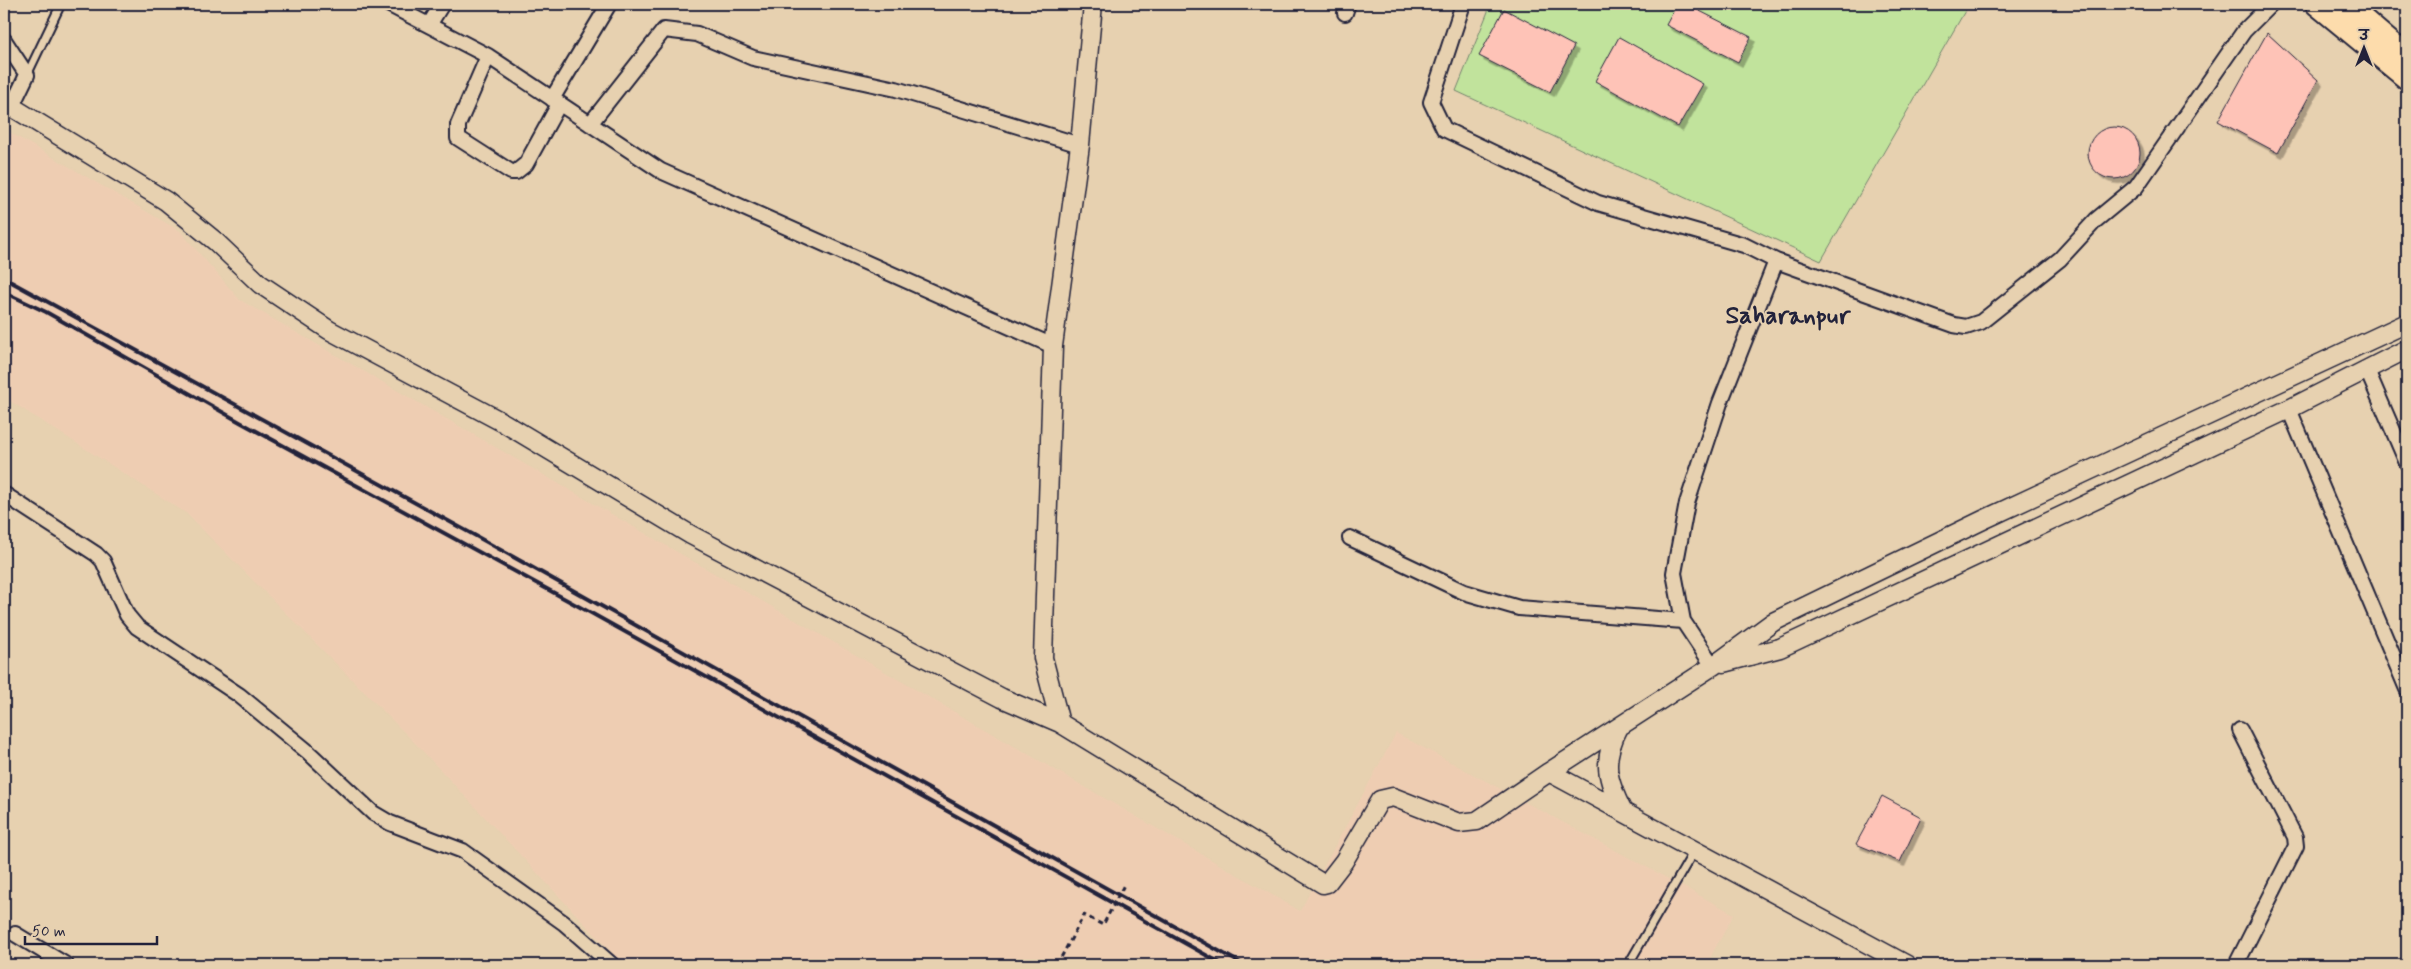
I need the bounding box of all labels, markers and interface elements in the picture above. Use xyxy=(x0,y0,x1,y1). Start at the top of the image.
north arrow xyxy=(2338,22,2388,72)
text: उ xyxy=(2357,27,2370,45)
district label: Saharanpur xyxy=(1725,300,1852,333)
scale bar xyxy=(25,914,158,946)
text: 50 m xyxy=(32,922,66,942)

